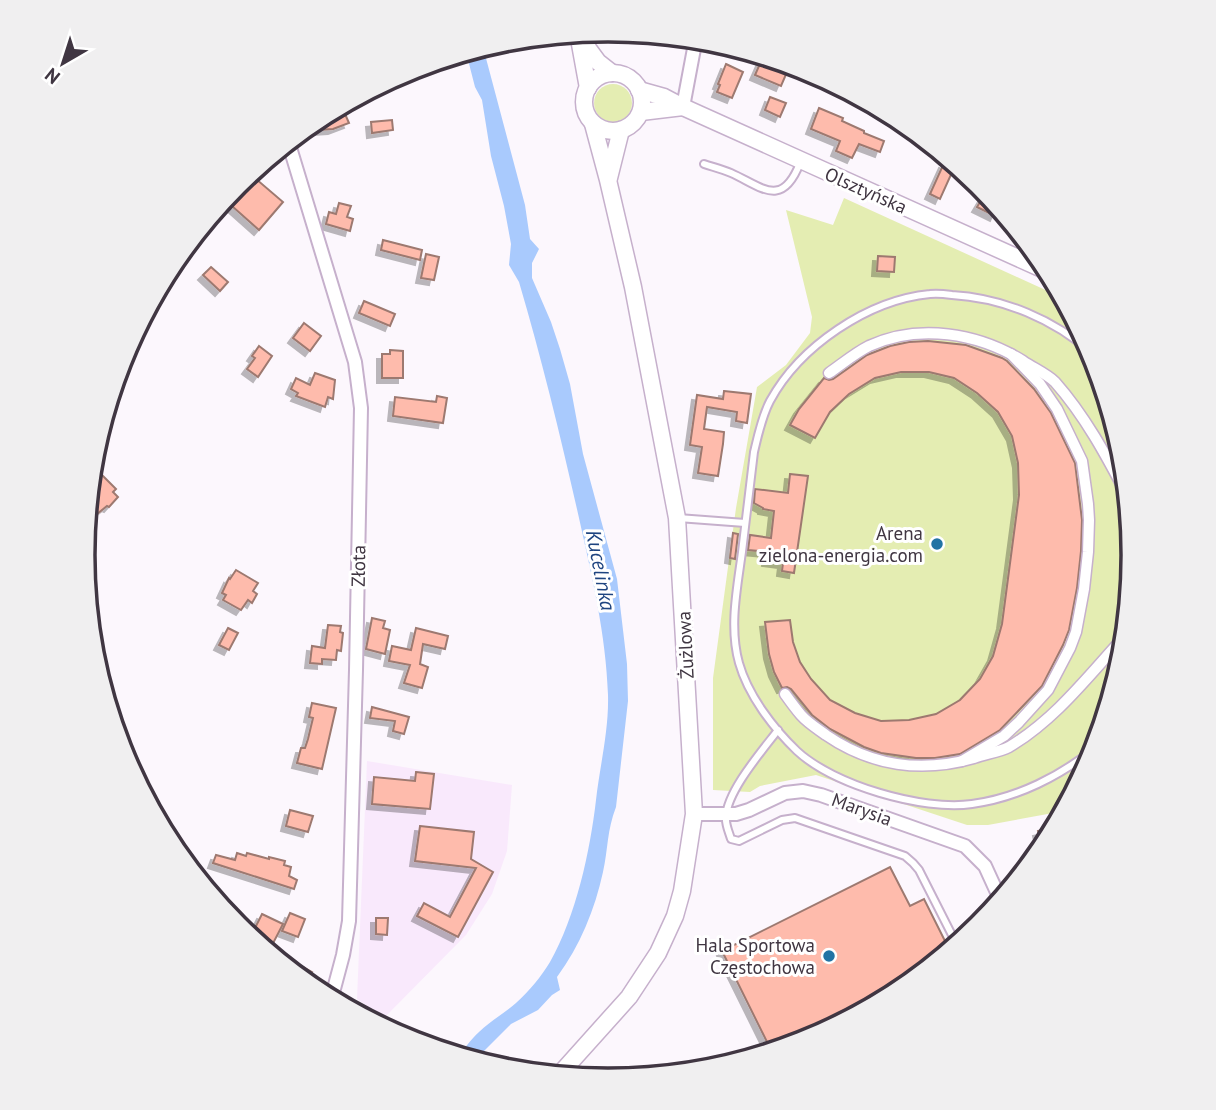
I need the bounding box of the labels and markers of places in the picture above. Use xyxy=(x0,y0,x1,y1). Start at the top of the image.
place label: Arena zielona-energia.com xyxy=(759,521,923,567)
marker: Arena zielona-energia.com xyxy=(929,536,945,552)
place label: Hala Sportowa Częstochowa xyxy=(696,933,815,979)
marker: Hala Sportowa Częstochowa xyxy=(821,948,837,964)

